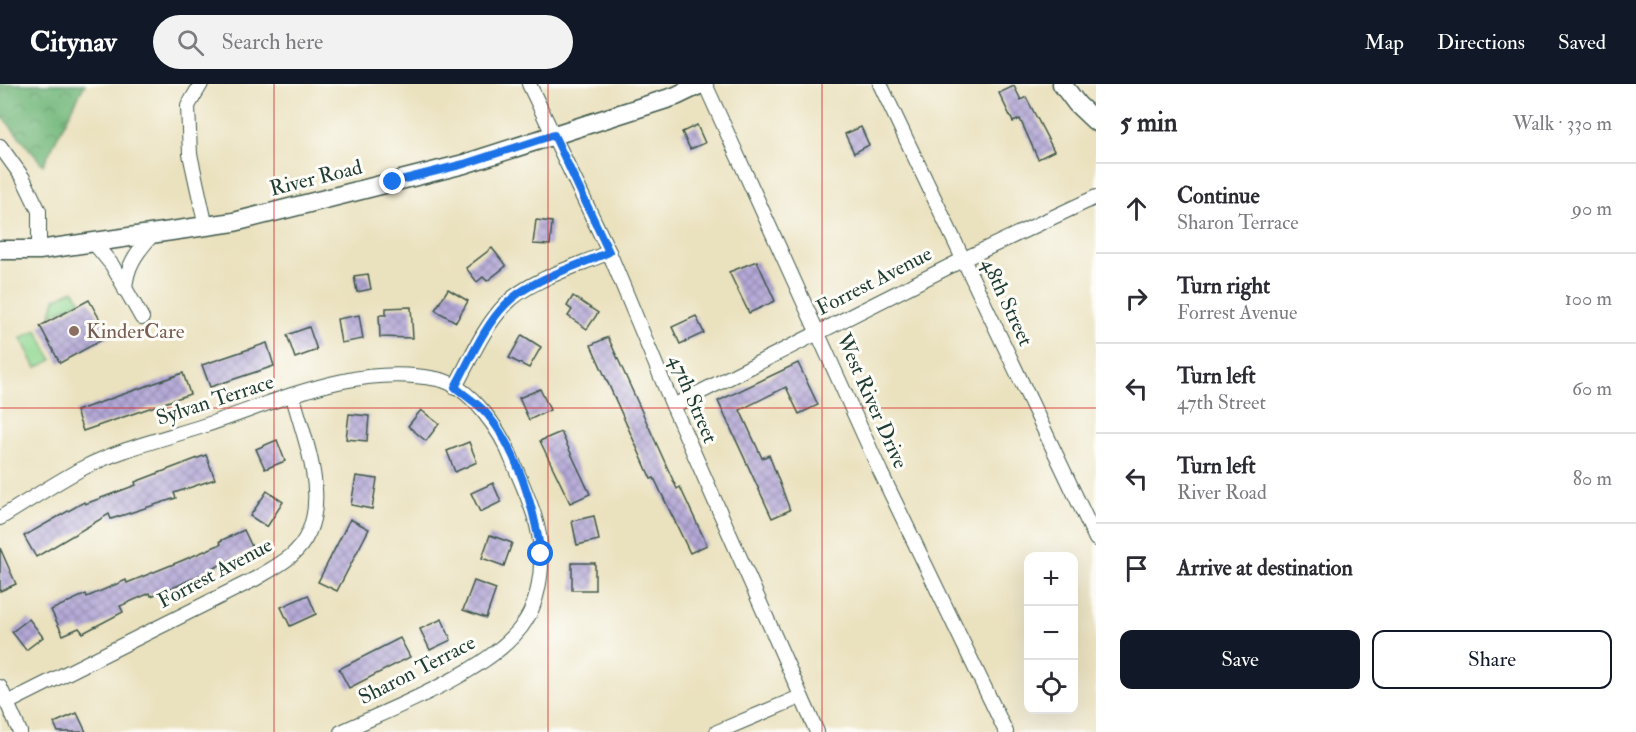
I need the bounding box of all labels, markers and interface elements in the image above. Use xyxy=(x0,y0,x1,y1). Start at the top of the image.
search box xyxy=(153,15,573,69)
text: Citynav xyxy=(30,25,117,60)
icon: search xyxy=(174,26,207,59)
text: Search here xyxy=(222,28,323,56)
text: Map xyxy=(1364,29,1404,56)
text: Directions xyxy=(1437,29,1525,56)
text: Saved xyxy=(1558,29,1606,56)
text: 5 min xyxy=(1120,107,1177,139)
text: Walk · 330 m xyxy=(1513,111,1612,136)
street label: River Road xyxy=(267,153,366,203)
route end xyxy=(379,168,405,194)
text: Continue xyxy=(1177,182,1260,210)
icon: ahead xyxy=(1120,192,1153,225)
text: 90 m xyxy=(1572,196,1612,221)
text: Sharon Terrace xyxy=(1177,210,1299,235)
street label: Forrest Avenue xyxy=(812,240,937,322)
street label: 48th Street xyxy=(975,254,1039,350)
text: Turn right xyxy=(1177,272,1270,300)
icon: right xyxy=(1120,282,1153,315)
text: 100 m xyxy=(1565,286,1612,311)
text: Forrest Avenue xyxy=(1177,300,1297,325)
place label: KinderCare xyxy=(86,318,185,345)
marker: KinderCare xyxy=(67,324,81,338)
street label: West River Drive xyxy=(830,328,914,473)
street label: 47th Street xyxy=(662,351,724,447)
text: Turn left xyxy=(1177,362,1256,390)
street label: Sylvan Terrace xyxy=(153,368,277,432)
icon: left xyxy=(1120,372,1153,405)
text: 60 m xyxy=(1572,376,1612,401)
text: 47th Street xyxy=(1177,390,1266,415)
text: Turn left xyxy=(1177,452,1256,480)
icon: left xyxy=(1120,462,1153,495)
text: 80 m xyxy=(1573,466,1612,491)
text: River Road xyxy=(1177,480,1267,505)
street label: Forrest Avenue xyxy=(153,531,277,615)
route start xyxy=(527,540,553,566)
map controls xyxy=(1024,552,1078,714)
button: + xyxy=(1024,552,1078,606)
icon: arrive xyxy=(1120,552,1153,585)
text: Arrive at destination xyxy=(1177,554,1353,582)
button: − xyxy=(1024,606,1078,660)
street label: Sharon Terrace xyxy=(354,629,480,711)
button: Save xyxy=(1120,630,1360,689)
button: Share xyxy=(1372,630,1612,689)
button: locate xyxy=(1024,660,1078,714)

